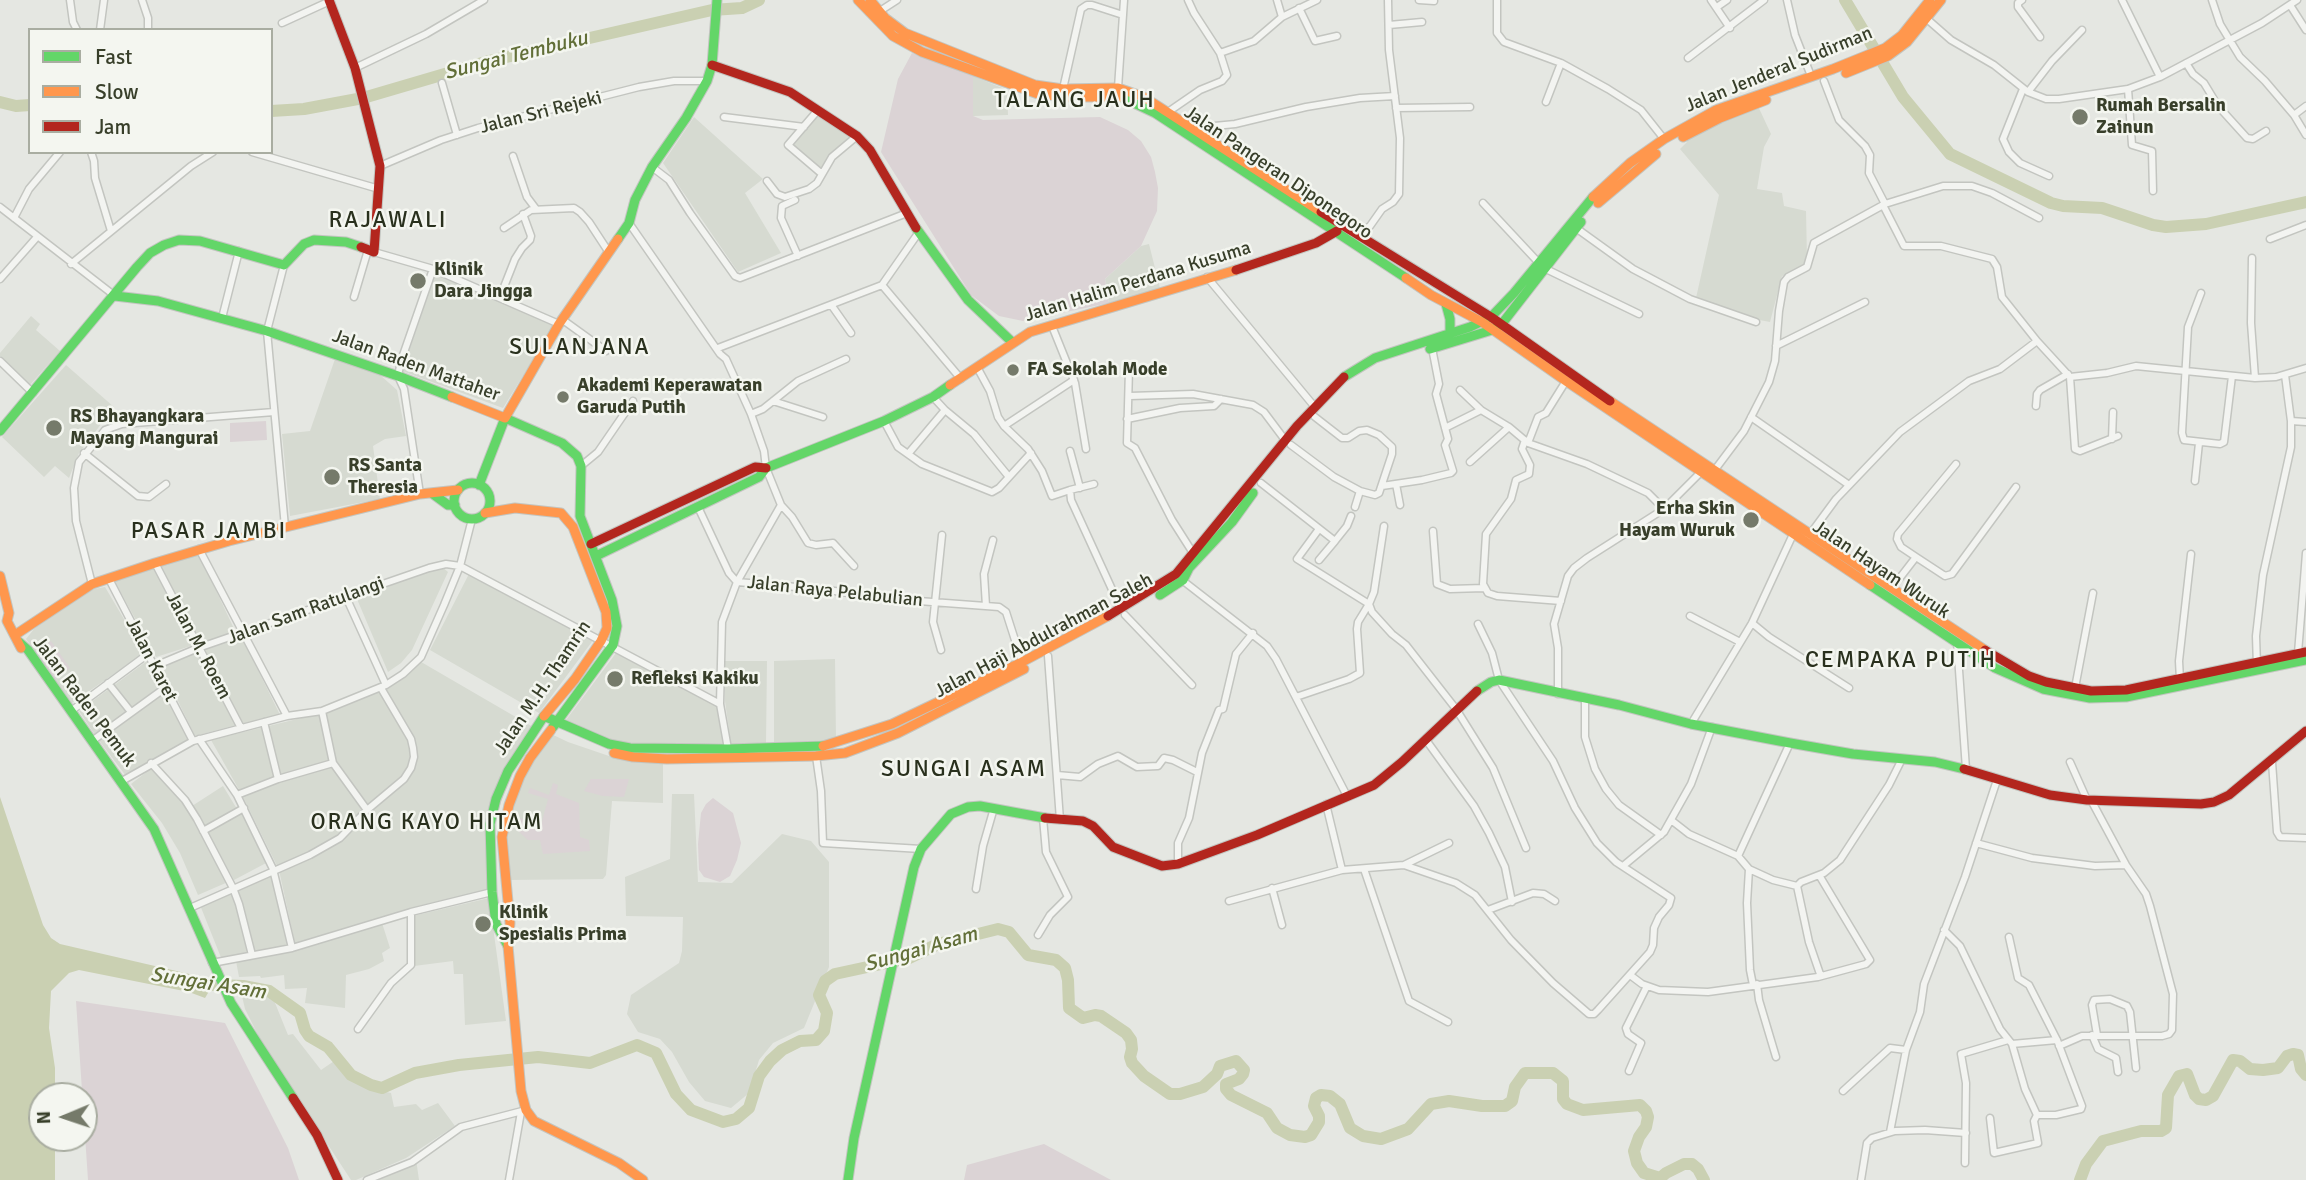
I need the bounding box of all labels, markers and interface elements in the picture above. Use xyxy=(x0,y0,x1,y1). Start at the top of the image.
street label: Jalan Jenderal Sudirman xyxy=(1682,22,1876,118)
water label: Sungai Tembuku xyxy=(442,26,590,86)
legend xyxy=(28,28,273,154)
text: Fast xyxy=(95,44,132,70)
text: Slow xyxy=(95,79,139,105)
street label: Jalan Sri Rejeki xyxy=(478,87,604,139)
district label: TALANG JAUH xyxy=(996,87,1154,115)
place label: Rumah Bersalin Zainun xyxy=(2096,95,2226,139)
street label: Jalan Pangeran Diponegoro xyxy=(1180,101,1376,245)
marker: Rumah Bersalin Zainun xyxy=(2070,107,2090,127)
text: Jam xyxy=(95,114,131,140)
district label: RAJAWALI xyxy=(329,207,447,235)
street label: Jalan Halim Perdana Kusuma xyxy=(1022,237,1254,327)
place label: Klinik Dara Jingga xyxy=(434,259,533,303)
marker: Klinik Dara Jingga xyxy=(408,271,428,291)
street label: Jalan Raden Mattaher xyxy=(329,325,503,407)
district label: SULANJANA xyxy=(510,334,650,362)
place label: FA Sekolah Mode xyxy=(1027,359,1167,381)
marker: FA Sekolah Mode xyxy=(1005,362,1021,378)
place label: Akademi Keperawatan Garuda Putih xyxy=(577,375,762,419)
marker: Akademi Keperawatan Garuda Putih xyxy=(555,389,571,405)
place label: RS Bhayangkara Mayang Mangurai xyxy=(70,406,219,450)
marker: RS Bhayangkara Mayang Mangurai xyxy=(44,418,64,438)
place label: RS Santa Theresia xyxy=(348,455,422,499)
marker: RS Santa Theresia xyxy=(322,467,342,487)
place label: Erha Skin Hayam Wuruk xyxy=(1619,498,1735,542)
marker: Erha Skin Hayam Wuruk xyxy=(1741,510,1761,530)
street label: Jalan Hayam Wuruk xyxy=(1808,516,1954,624)
district label: PASAR JAMBI xyxy=(132,518,286,546)
street label: Jalan Haji Abdulrahman Saleh xyxy=(931,569,1157,703)
street label: Jalan Raya Pelabulian xyxy=(746,571,924,613)
street label: Jalan Sam Ratulangi xyxy=(224,572,388,650)
street label: Jalan M. Roem xyxy=(160,589,236,703)
street label: Jalan Karet xyxy=(120,614,182,706)
street label: Jalan M.H. Thamrin xyxy=(490,617,596,759)
street label: Jalan Raden Pemuk xyxy=(28,632,140,772)
district label: CEMPAKA PUTIH xyxy=(1807,647,1995,675)
place label: Refleksi Kakiku xyxy=(631,668,759,690)
marker: Refleksi Kakiku xyxy=(605,669,625,689)
district label: SUNGAI ASAM xyxy=(882,756,1046,784)
district label: ORANG KAYO HITAM xyxy=(312,809,542,837)
place label: Klinik Spesialis Prima xyxy=(499,902,627,946)
marker: Klinik Spesialis Prima xyxy=(473,914,493,934)
water label: Sungai Asam xyxy=(862,922,980,978)
water label: Sungai Asam xyxy=(149,962,267,1006)
north arrow xyxy=(28,1082,98,1152)
text: N xyxy=(32,1111,56,1125)

